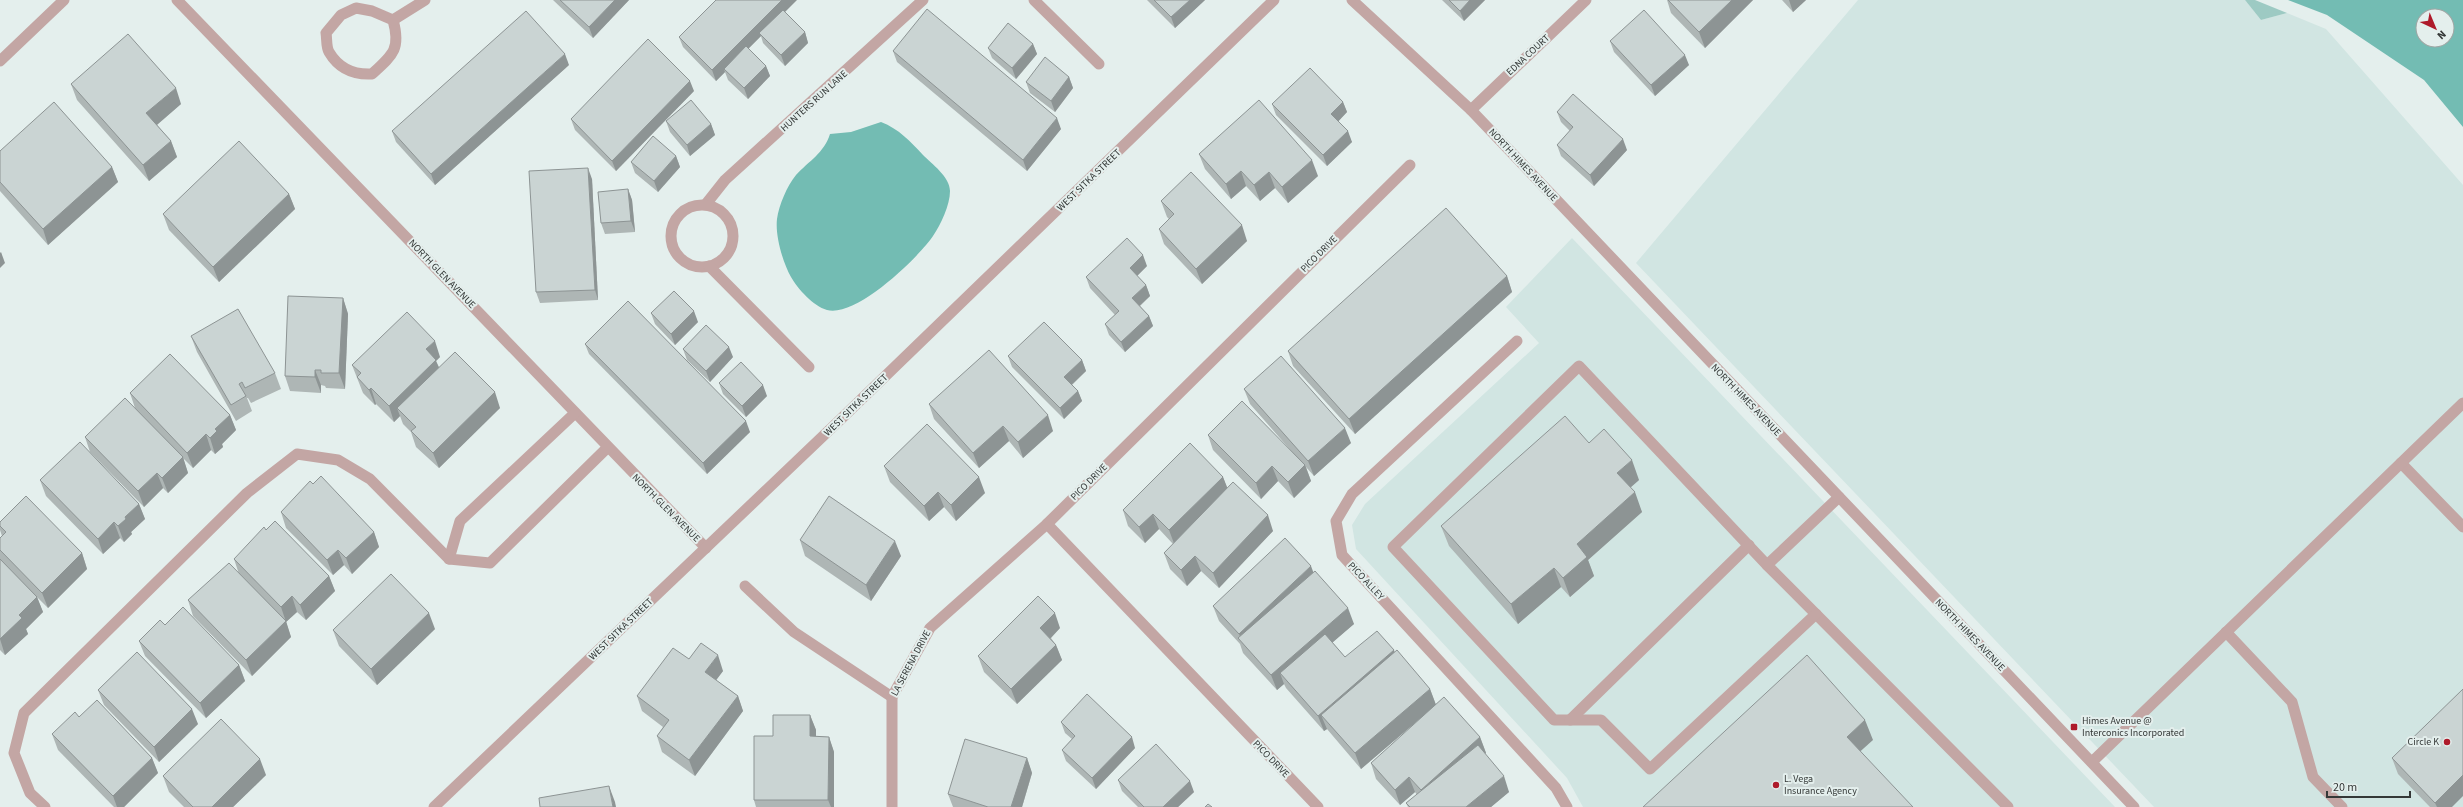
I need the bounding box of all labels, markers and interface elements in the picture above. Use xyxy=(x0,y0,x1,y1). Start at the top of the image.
north arrow xyxy=(2415,8,2455,48)
text: N xyxy=(2434,27,2449,43)
street label: EDNA COURT xyxy=(1503,31,1553,79)
street label: HUNTERS RUN LANE xyxy=(777,67,851,135)
street label: NORTH HIMES AVENUE xyxy=(1485,125,1561,205)
street label: WEST SITKA STREET xyxy=(1054,145,1125,214)
street label: PICO DRIVE xyxy=(1297,232,1341,276)
street label: NORTH GLEN AVENUE xyxy=(405,236,479,312)
street label: NORTH HIMES AVENUE xyxy=(1708,361,1784,439)
street label: WEST SITKA STREET xyxy=(821,370,892,439)
street label: PICO DRIVE xyxy=(1067,460,1111,504)
street label: NORTH GLEN AVENUE xyxy=(629,471,703,545)
street label: PICO ALLEY xyxy=(1345,559,1387,603)
street label: WEST SITKA STREET xyxy=(586,594,657,663)
street label: NORTH HIMES AVENUE xyxy=(1932,596,2008,674)
street label: LA SERENA DRIVE xyxy=(888,628,934,698)
place label: Himes Avenue @ Interconics Incorporated xyxy=(2082,714,2184,740)
marker: Himes Avenue @ Interconics Incorporated xyxy=(2069,722,2079,732)
place label: Circle K xyxy=(2408,735,2439,749)
street label: PICO DRIVE xyxy=(1250,737,1292,781)
marker: Circle K xyxy=(2442,737,2452,747)
place label: L. Vega Insurance Agency xyxy=(1784,772,1857,798)
scale bar xyxy=(2327,773,2410,799)
text: 20 m xyxy=(2333,779,2357,796)
marker: L. Vega Insurance Agency xyxy=(1771,780,1781,790)

